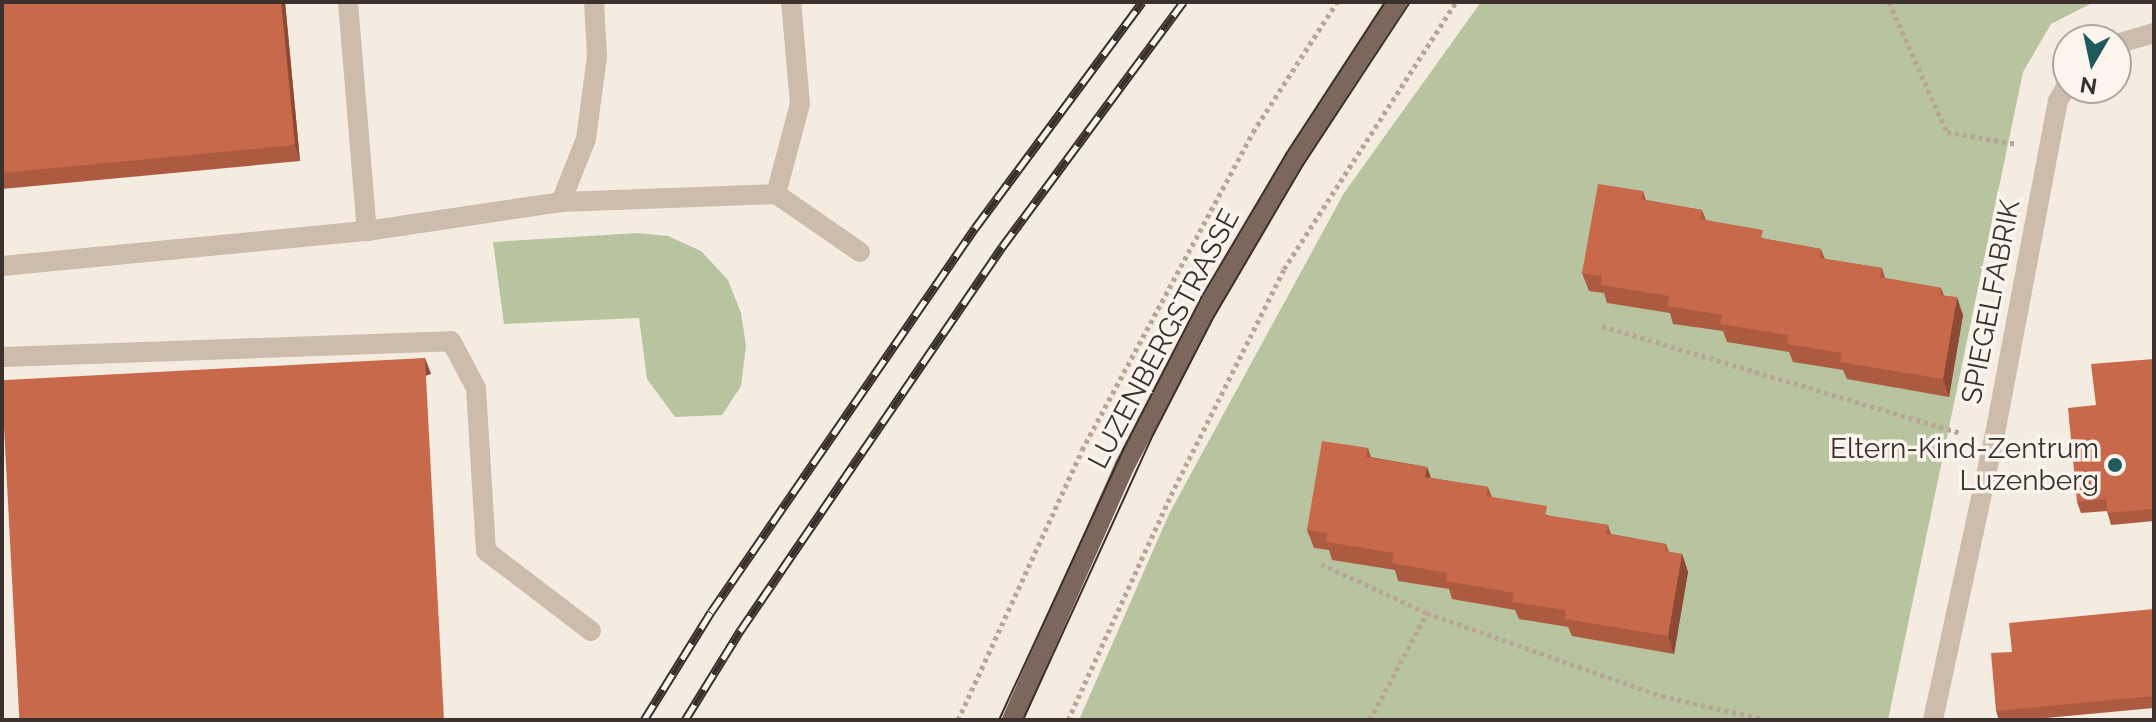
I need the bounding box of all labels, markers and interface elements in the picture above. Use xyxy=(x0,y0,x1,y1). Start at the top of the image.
north arrow xyxy=(2052,24,2132,104)
text: N xyxy=(2078,72,2099,100)
street label: SPIEGELFABRIK xyxy=(1955,197,2027,407)
street label: LUZENBERGSTRASSE xyxy=(1081,204,1247,474)
place label: Eltern-Kind-Zentrum Luzenberg xyxy=(1830,432,2099,498)
marker: Eltern-Kind-Zentrum Luzenberg xyxy=(2106,456,2124,474)

